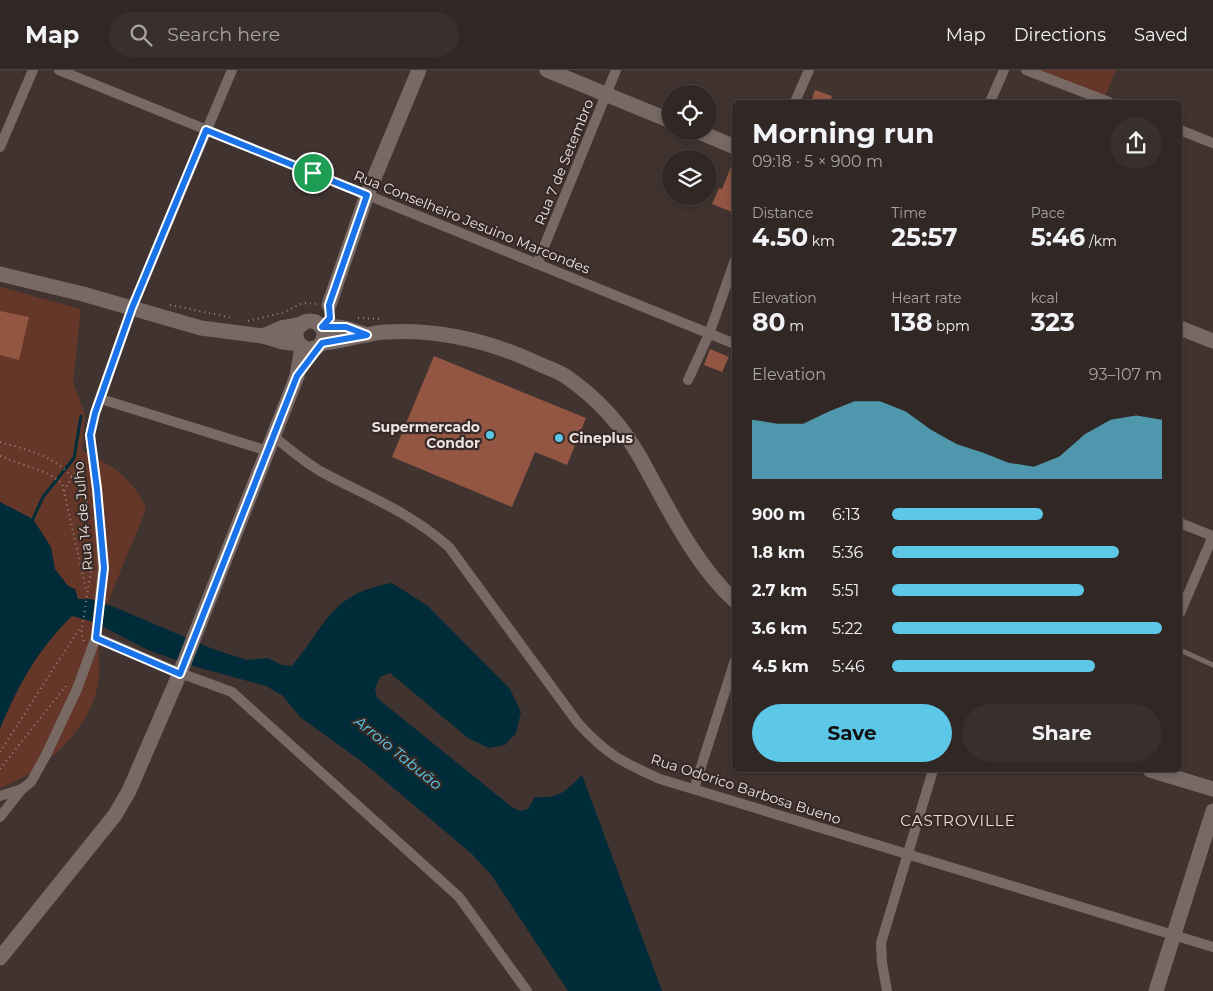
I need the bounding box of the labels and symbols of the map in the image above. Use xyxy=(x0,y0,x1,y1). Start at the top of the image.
street label: Rua 7 de Setembro xyxy=(530,96,598,228)
pin xyxy=(292,152,334,194)
street label: Rua Conselheiro Jesuino Marcondes xyxy=(351,166,593,278)
place label: Supermercado Condor xyxy=(372,418,480,452)
marker: Supermercado Condor xyxy=(484,429,496,441)
place label: Cineplus xyxy=(569,429,633,447)
marker: Cineplus xyxy=(553,432,565,444)
street label: Rua 14 de Julho xyxy=(69,460,97,571)
water label: Arroio Tabuão xyxy=(350,711,446,794)
street label: Rua Odorico Barbosa Bueno xyxy=(649,750,844,828)
district label: CASTROVILLE xyxy=(900,811,1016,830)

